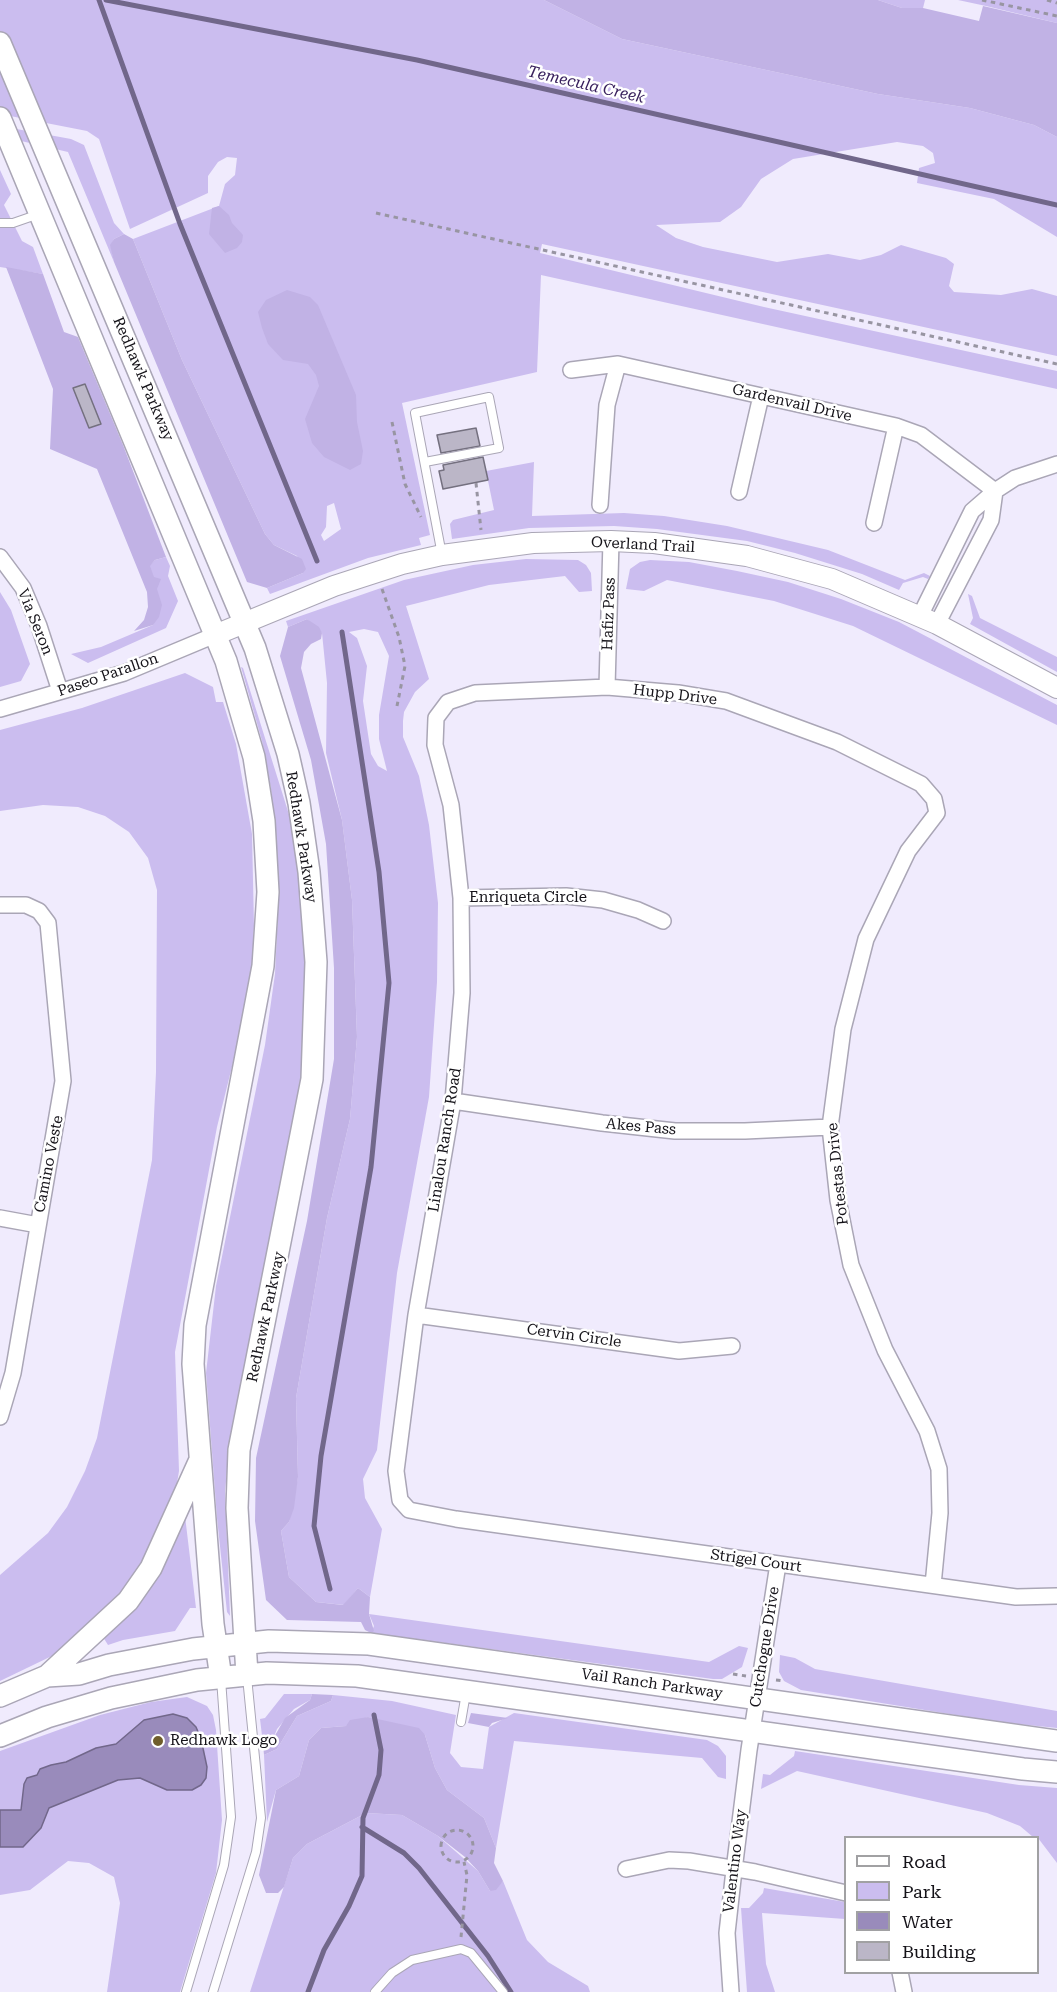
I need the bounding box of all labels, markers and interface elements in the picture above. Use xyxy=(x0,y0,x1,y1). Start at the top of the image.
water label: Temecula Creek xyxy=(526,62,646,108)
street label: Redhawk Parkway xyxy=(109,314,177,444)
street label: Gardenvail Drive xyxy=(730,380,854,426)
street label: Overland Trail xyxy=(591,533,695,557)
street label: Hafiz Pass xyxy=(599,577,619,651)
street label: Via Seron xyxy=(14,586,56,658)
street label: Paseo Parallon xyxy=(55,649,161,701)
street label: Hupp Drive xyxy=(632,681,718,709)
street label: Redhawk Parkway xyxy=(282,770,320,904)
street label: Enriqueta Circle xyxy=(469,889,587,907)
street label: Linalou Ranch Road xyxy=(425,1067,465,1213)
street label: Camino Veste xyxy=(31,1114,67,1214)
street label: Akes Pass xyxy=(605,1115,677,1139)
street label: Potestas Drive xyxy=(824,1122,852,1226)
street label: Redhawk Parkway xyxy=(243,1250,289,1384)
street label: Cervin Circle xyxy=(525,1320,623,1352)
street label: Strigel Court xyxy=(709,1546,803,1576)
street label: Cutchogue Drive xyxy=(747,1585,783,1709)
street label: Vail Ranch Parkway xyxy=(580,1665,724,1703)
place label: Redhawk Logo xyxy=(170,1732,277,1750)
marker: Redhawk Logo xyxy=(151,1734,165,1748)
street label: Valentino Way xyxy=(720,1808,750,1914)
legend xyxy=(844,1836,1039,1974)
text: Road xyxy=(902,1851,946,1872)
text: Park xyxy=(902,1881,942,1902)
text: Water xyxy=(902,1911,953,1932)
text: Building xyxy=(902,1941,976,1962)

